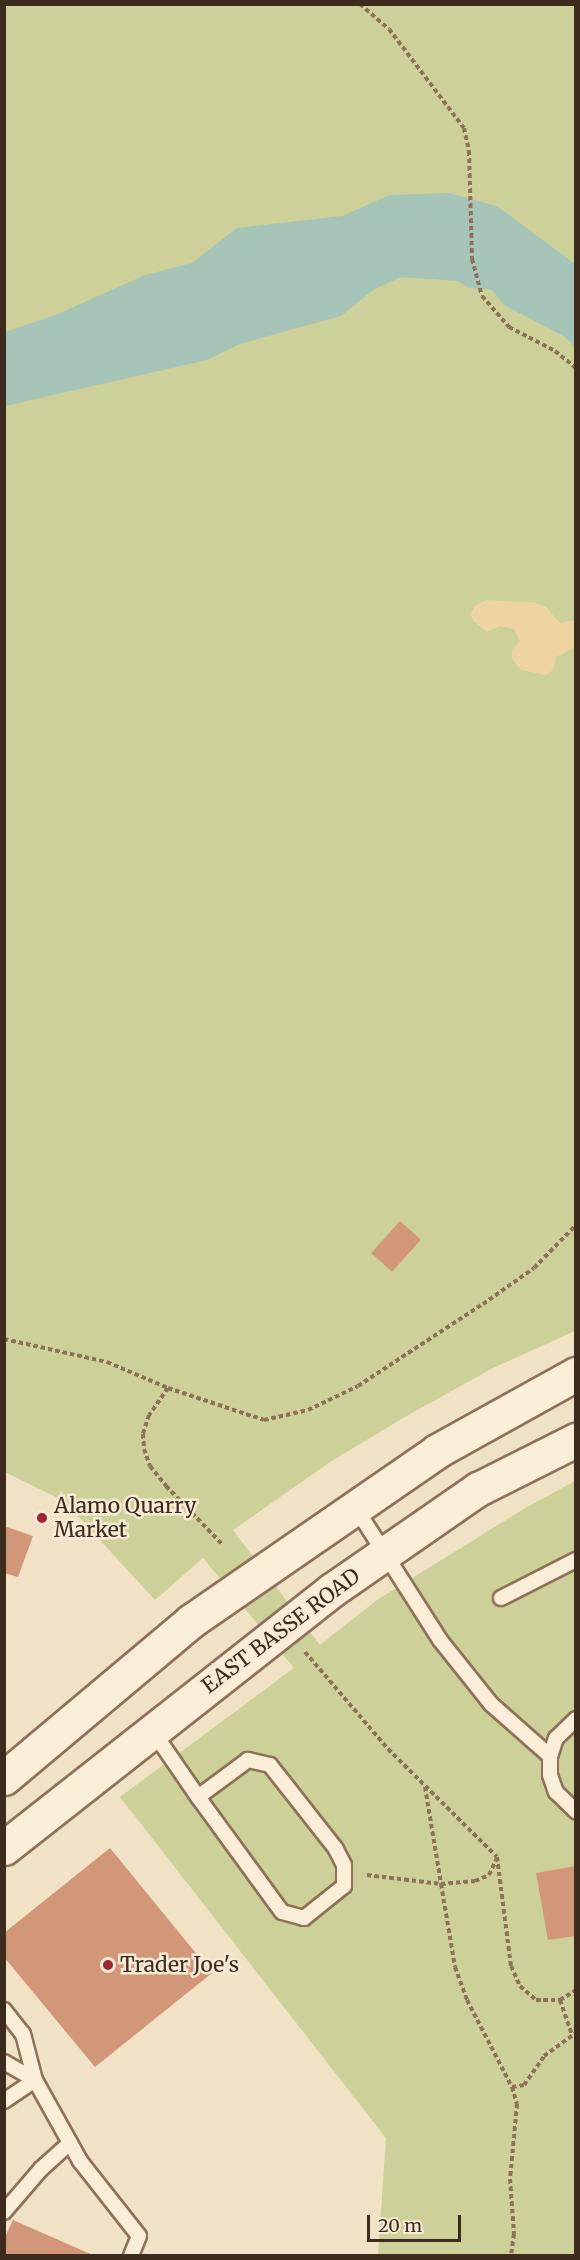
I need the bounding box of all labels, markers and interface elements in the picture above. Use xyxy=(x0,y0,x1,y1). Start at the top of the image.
place label: Alamo Quarry Market xyxy=(54,1493,196,1543)
marker: Alamo Quarry Market xyxy=(35,1511,49,1525)
street label: EAST BASSE ROAD xyxy=(197,1563,365,1699)
place label: Trader Joe's xyxy=(120,1952,239,1978)
marker: Trader Joe's xyxy=(101,1958,115,1972)
scale bar xyxy=(370,2203,464,2241)
text: 20 m xyxy=(378,2214,422,2237)

